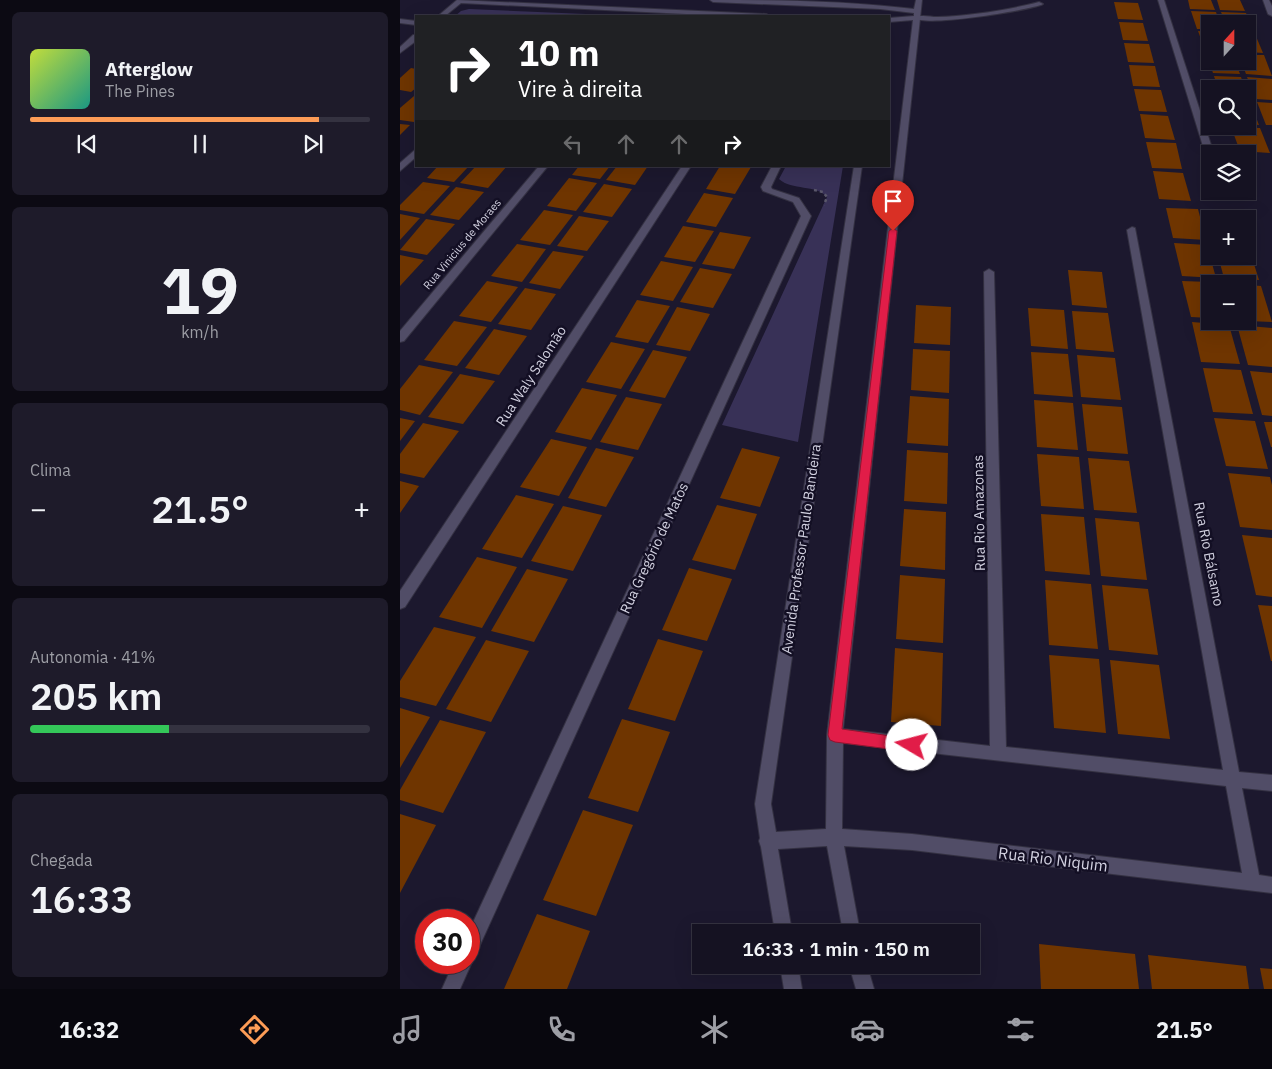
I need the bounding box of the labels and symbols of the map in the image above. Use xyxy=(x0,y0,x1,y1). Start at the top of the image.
north arrow xyxy=(1201,15,1256,70)
pin xyxy=(872,180,914,231)
street label: Rua Vinicius de Moraes xyxy=(420,196,504,292)
street label: Rua Waly Salomão xyxy=(492,322,570,430)
street label: Avenida Professor Paulo Bandeira xyxy=(777,442,825,655)
street label: Rua Rio Amazonas xyxy=(969,454,989,571)
street label: Rua Gregório de Matos xyxy=(616,479,692,616)
street label: Rua Rio Bálsamo xyxy=(1190,500,1228,608)
position arrow xyxy=(885,718,937,770)
street label: Rua Rio Niquim xyxy=(997,842,1109,876)
speed limit sign: 30 xyxy=(415,909,480,974)

